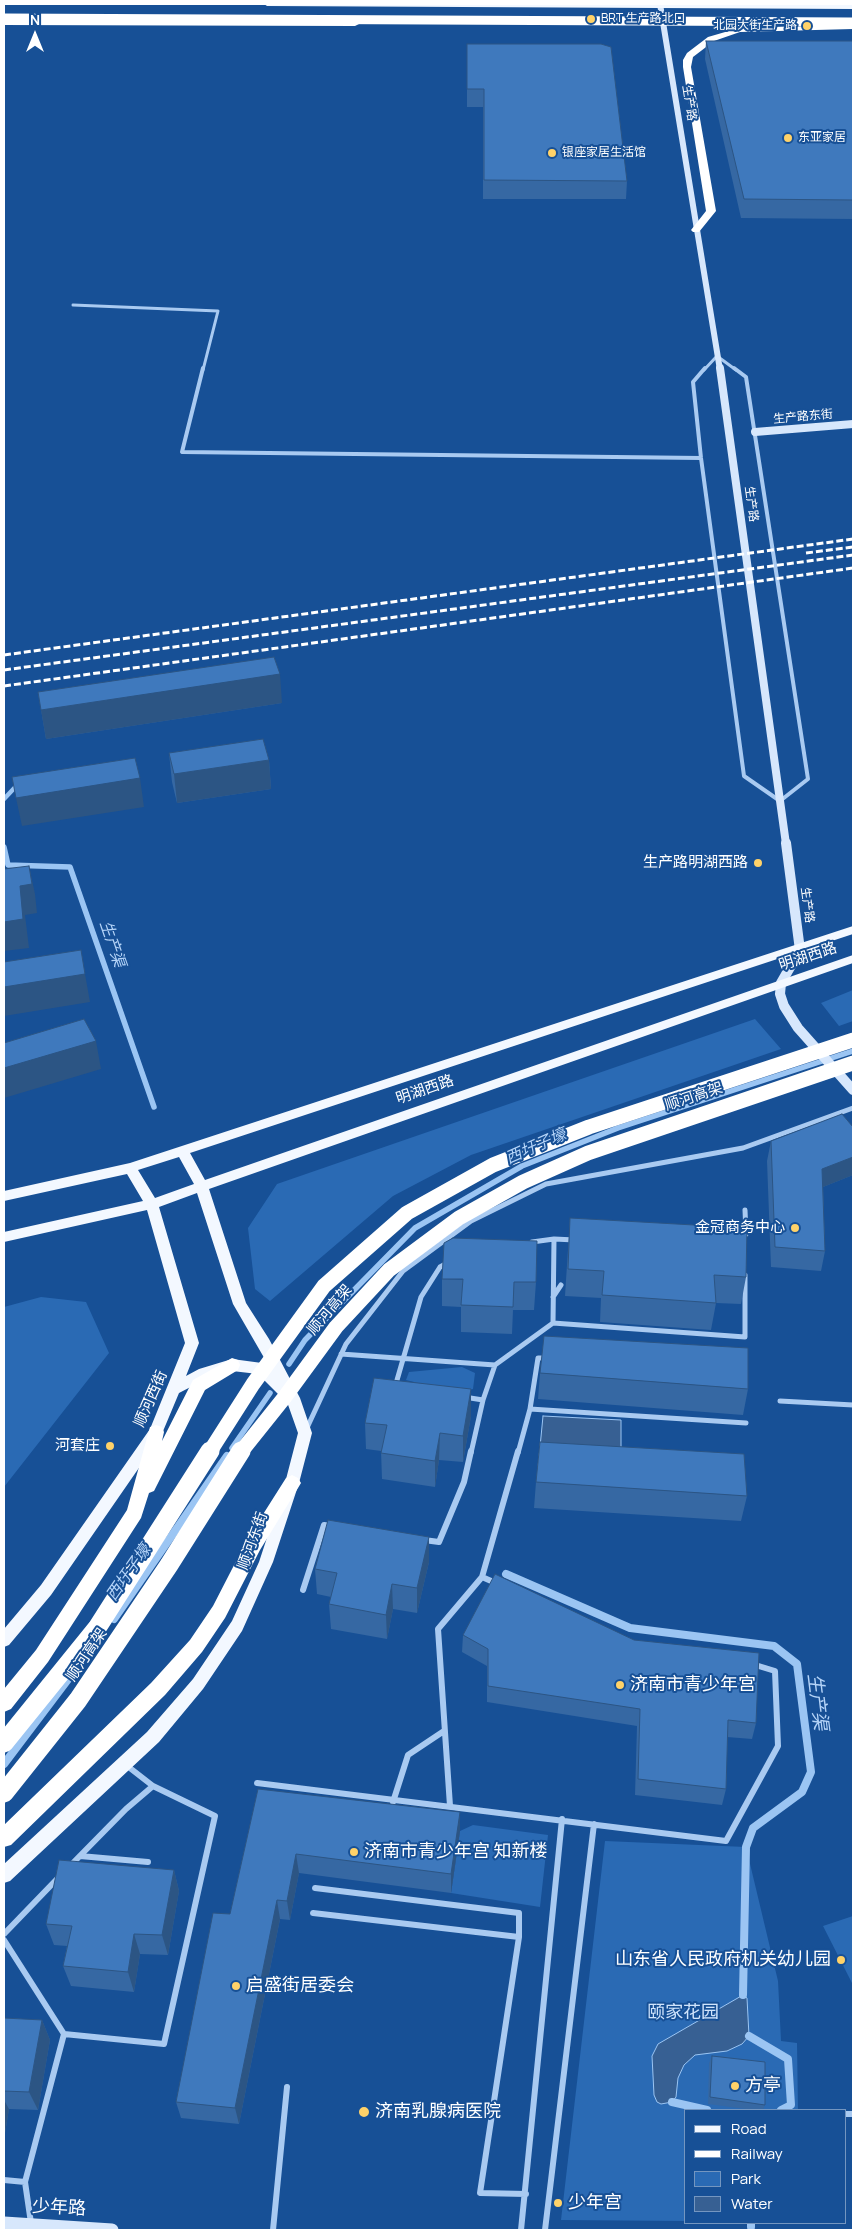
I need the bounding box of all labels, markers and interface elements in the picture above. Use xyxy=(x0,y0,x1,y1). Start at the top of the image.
north arrow xyxy=(10,10,60,60)
text: N xyxy=(30,10,40,29)
place label: BRT 生产路北口 xyxy=(601,12,685,26)
marker: BRT 生产路北口 xyxy=(585,13,597,25)
place label: 北园大街生产路 xyxy=(713,19,797,33)
marker: 北园大街生产路 xyxy=(801,20,813,32)
street label: 生产路 xyxy=(679,84,699,122)
place label: 东亚家居 xyxy=(798,131,846,145)
marker: 东亚家居 xyxy=(782,132,794,144)
place label: 银座家居生活馆 xyxy=(562,146,646,160)
marker: 银座家居生活馆 xyxy=(546,147,558,159)
street label: 生产路东街 xyxy=(772,407,834,427)
street label: 生产路 xyxy=(741,485,761,523)
place label: 生产路明湖西路 xyxy=(643,854,748,872)
marker: 生产路明湖西路 xyxy=(752,857,764,869)
street label: 生产路 xyxy=(797,886,817,924)
water label: 生产渠 xyxy=(95,918,129,970)
street label: 明湖西路 xyxy=(777,939,839,975)
street label: 明湖西路 xyxy=(394,1072,456,1108)
street label: 顺河高架 xyxy=(663,1079,725,1115)
water label: 西圩子壕 xyxy=(503,1125,569,1169)
place label: 金冠商务中心 xyxy=(695,1219,785,1237)
marker: 金冠商务中心 xyxy=(789,1222,801,1234)
street label: 顺河高架 xyxy=(304,1281,356,1339)
street label: 顺河西街 xyxy=(131,1368,171,1430)
place label: 河套庄 xyxy=(55,1437,100,1455)
marker: 河套庄 xyxy=(104,1440,116,1452)
street label: 顺河东街 xyxy=(234,1510,272,1572)
water label: 西圩子壕 xyxy=(103,1541,155,1605)
street label: 顺河高架 xyxy=(63,1625,111,1685)
water label: 生产渠 xyxy=(802,1672,832,1732)
place label: 济南市青少年宫 xyxy=(630,1674,756,1696)
marker: 济南市青少年宫 xyxy=(614,1679,626,1691)
place label: 济南市青少年宫 知新楼 xyxy=(364,1841,548,1863)
marker: 济南市青少年宫 知新楼 xyxy=(348,1846,360,1858)
place label: 山东省人民政府机关幼儿园 xyxy=(615,1949,831,1971)
marker: 山东省人民政府机关幼儿园 xyxy=(835,1954,847,1966)
place label: 启盛街居委会 xyxy=(246,1975,354,1997)
marker: 启盛街居委会 xyxy=(230,1980,242,1992)
park label: 颐家花园 xyxy=(647,2002,719,2024)
place label: 方亭 xyxy=(745,2075,781,2097)
marker: 方亭 xyxy=(729,2080,741,2092)
place label: 济南乳腺病医院 xyxy=(375,2101,501,2123)
marker: 济南乳腺病医院 xyxy=(357,2105,371,2119)
legend xyxy=(684,2109,847,2224)
text: Road xyxy=(731,2118,767,2139)
text: Railway xyxy=(731,2143,783,2164)
text: Park xyxy=(731,2168,761,2189)
place label: 少年宫 xyxy=(568,2192,622,2214)
text: Water xyxy=(731,2193,773,2214)
street label: 少年路 xyxy=(31,2196,87,2220)
marker: 少年宫 xyxy=(552,2197,564,2209)

